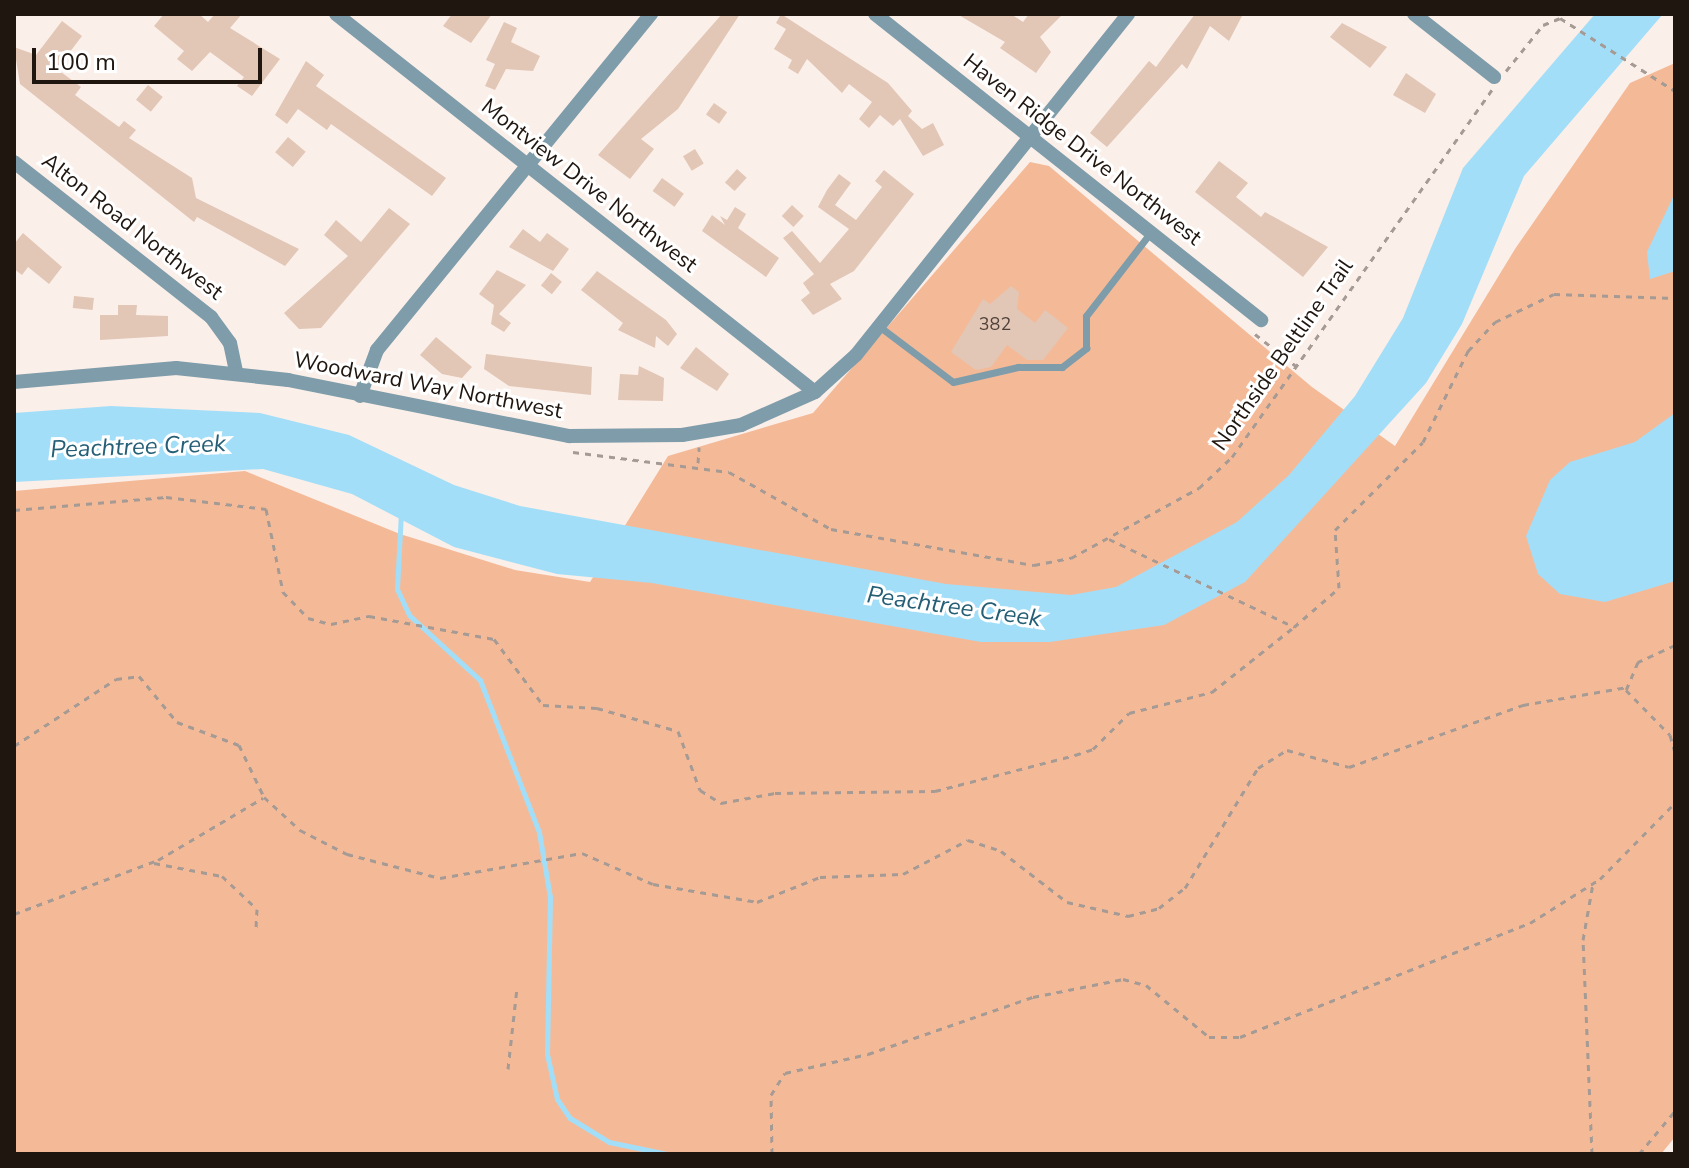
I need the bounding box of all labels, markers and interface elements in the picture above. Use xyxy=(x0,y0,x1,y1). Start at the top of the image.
scale bar xyxy=(36,32,266,82)
text: 100 m xyxy=(46,46,116,78)
street label: Haven Ridge Drive Northwest xyxy=(958,49,1206,251)
street label: Montview Drive Northwest xyxy=(476,94,702,278)
street label: Alton Road Northwest xyxy=(36,148,228,306)
street label: Northside Beltline Trail xyxy=(1207,254,1359,456)
house number: 382 xyxy=(979,313,1011,335)
street label: Woodward Way Northwest xyxy=(291,347,565,425)
water label: Peachtree Creek xyxy=(50,430,226,464)
water label: Peachtree Creek xyxy=(865,581,1043,633)

